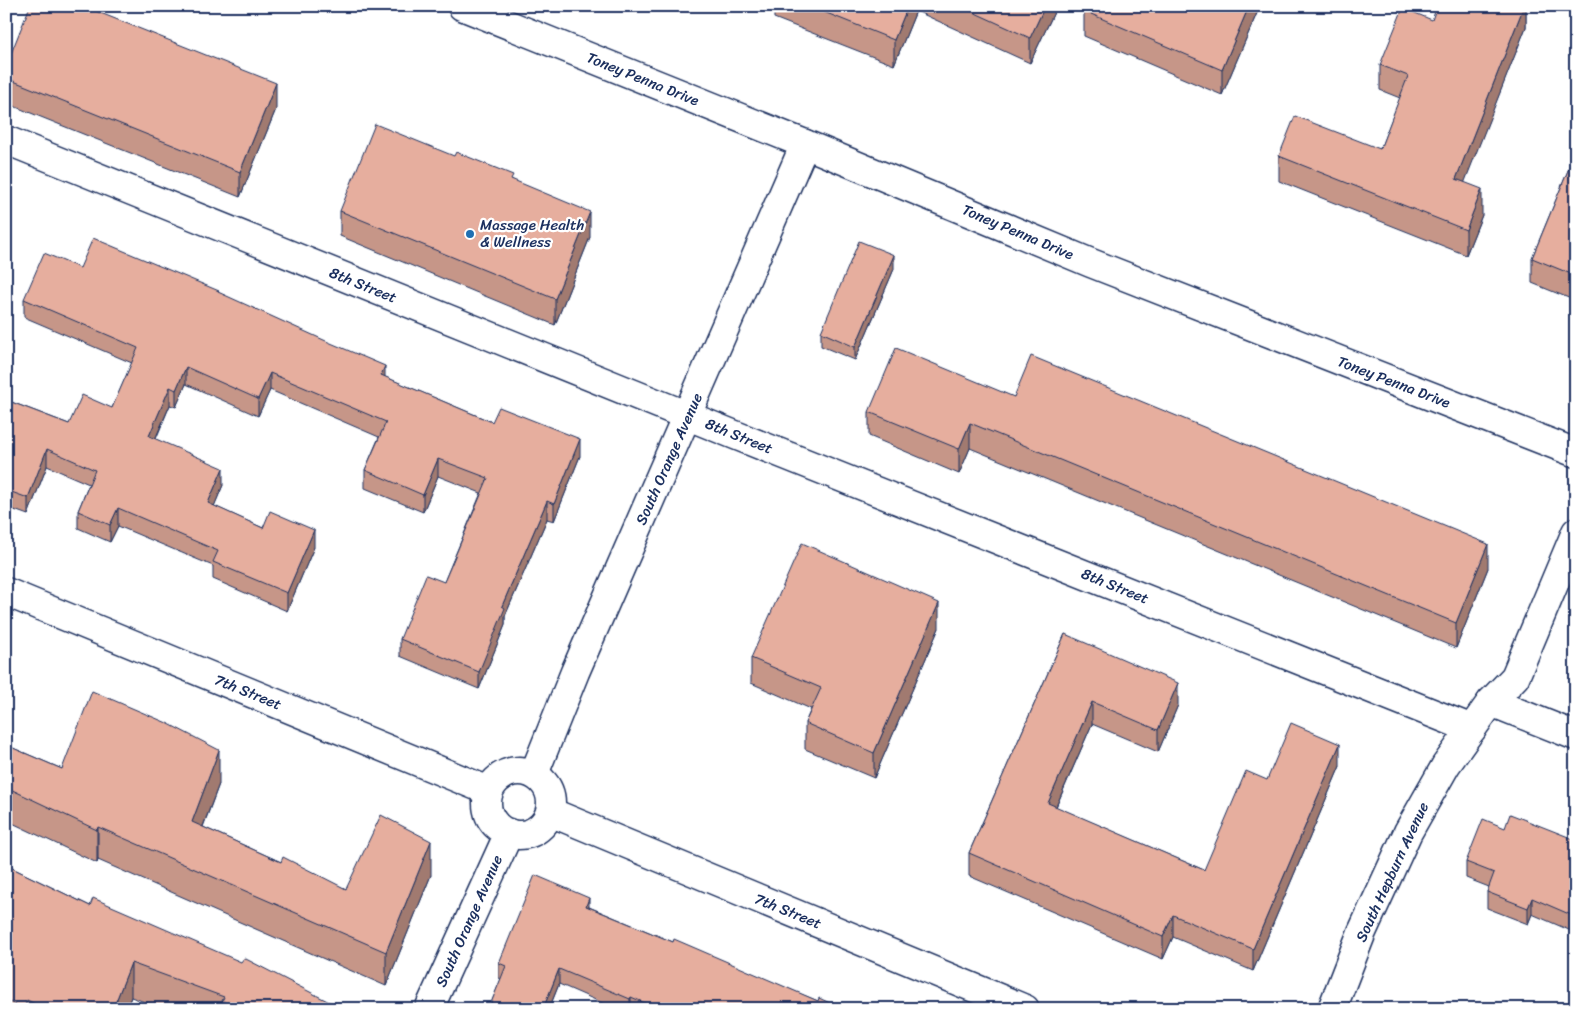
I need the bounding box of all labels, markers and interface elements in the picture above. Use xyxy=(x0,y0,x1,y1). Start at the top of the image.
street label: Toney Penna Drive xyxy=(583,45,703,113)
street label: Toney Penna Drive xyxy=(958,197,1078,267)
place label: Massage Health & Wellness xyxy=(480,212,584,255)
marker: Massage Health & Wellness xyxy=(464,228,476,240)
street label: 8th Street xyxy=(325,260,401,311)
street label: Toney Penna Drive xyxy=(1334,348,1454,416)
street label: South Orange Avenue xyxy=(628,388,710,529)
street label: 8th Street xyxy=(701,411,777,462)
street label: 8th Street xyxy=(1077,561,1153,612)
street label: 7th Street xyxy=(210,667,286,717)
street label: South Hepburn Avenue xyxy=(1348,797,1436,946)
street label: South Orange Avenue xyxy=(428,850,510,991)
street label: 7th Street xyxy=(750,886,826,936)

